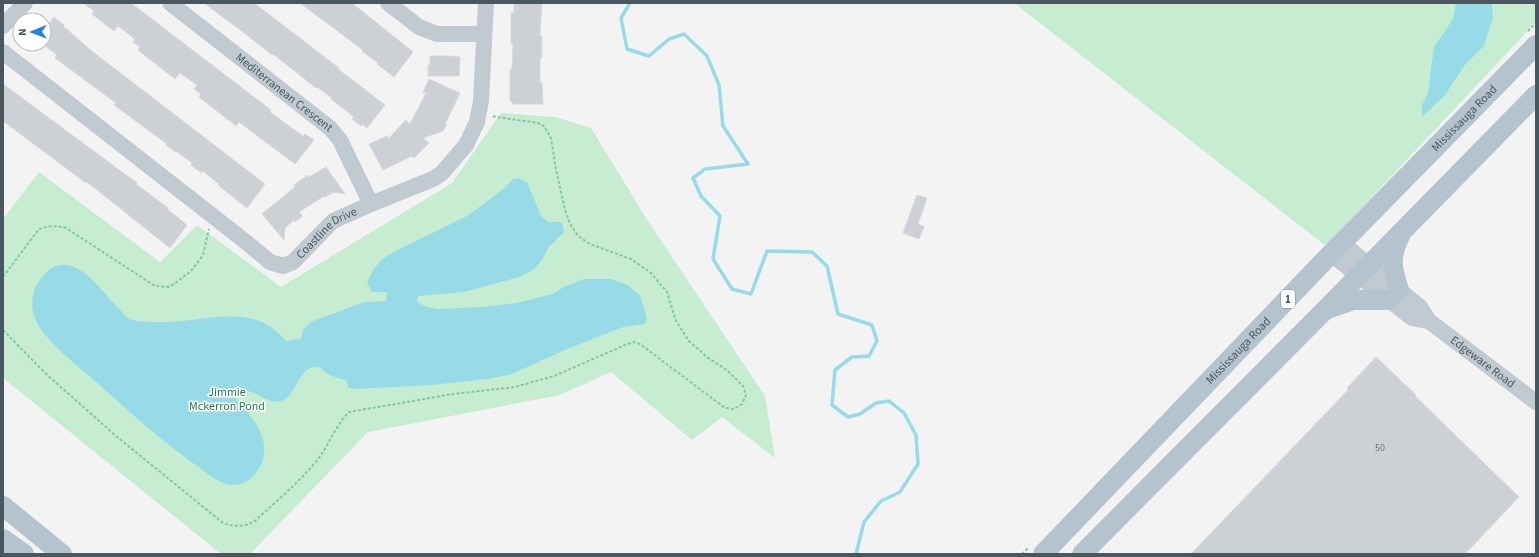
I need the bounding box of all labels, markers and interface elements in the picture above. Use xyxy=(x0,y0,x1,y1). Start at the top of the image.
north arrow xyxy=(12,12,52,52)
text: N xyxy=(15,28,30,36)
street label: Mediterranean Crescent xyxy=(232,49,336,136)
street label: Mississauga Road xyxy=(1428,81,1501,156)
street label: Coastline Drive xyxy=(292,203,360,263)
road number: 1 xyxy=(1281,290,1295,308)
street label: Mississauga Road xyxy=(1202,313,1275,388)
street label: Edgeware Road xyxy=(1446,332,1519,392)
park label: Jimmie Mckerron Pond xyxy=(189,384,265,415)
house number: 50 xyxy=(1375,441,1385,455)

